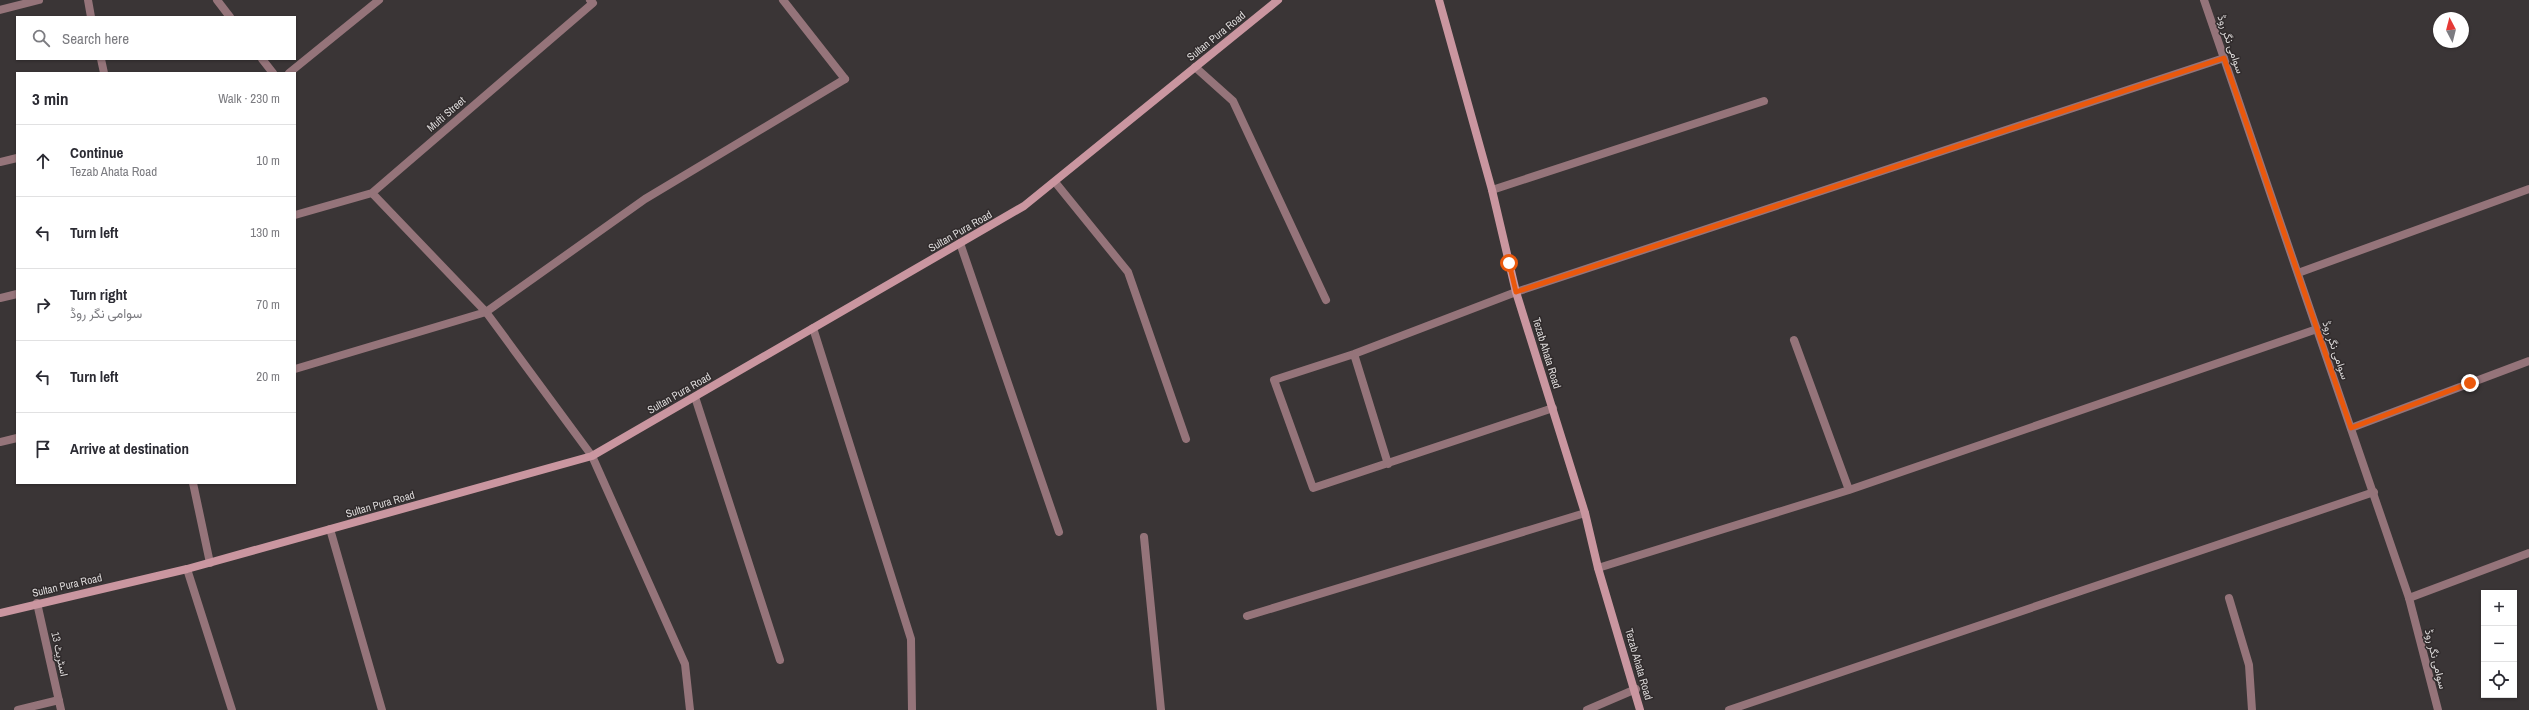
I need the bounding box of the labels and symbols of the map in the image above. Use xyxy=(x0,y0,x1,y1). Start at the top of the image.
street label: Sultan Pura Road xyxy=(1184,8,1248,64)
north arrow xyxy=(2433,12,2469,48)
street label: سوامی نگر روڈ xyxy=(2214,13,2248,75)
street label: Mufti Street xyxy=(424,93,469,135)
street label: Sultan Pura Road xyxy=(926,207,994,255)
route start xyxy=(1500,254,1518,272)
street label: Tezab Ahata Road xyxy=(1530,316,1564,390)
street label: سوامی نگر روڈ xyxy=(2319,319,2353,381)
street label: Sultan Pura Road xyxy=(645,369,713,417)
route end xyxy=(2461,374,2479,392)
street label: Sultan Pura Road xyxy=(344,487,416,521)
street label: Sultan Pura Road xyxy=(31,570,103,600)
street label: Tezab Ahata Road xyxy=(1622,627,1656,701)
street label: سوامی نگر روڈ xyxy=(2422,628,2450,691)
street label: اسٹریٹ 13 xyxy=(48,630,72,678)

